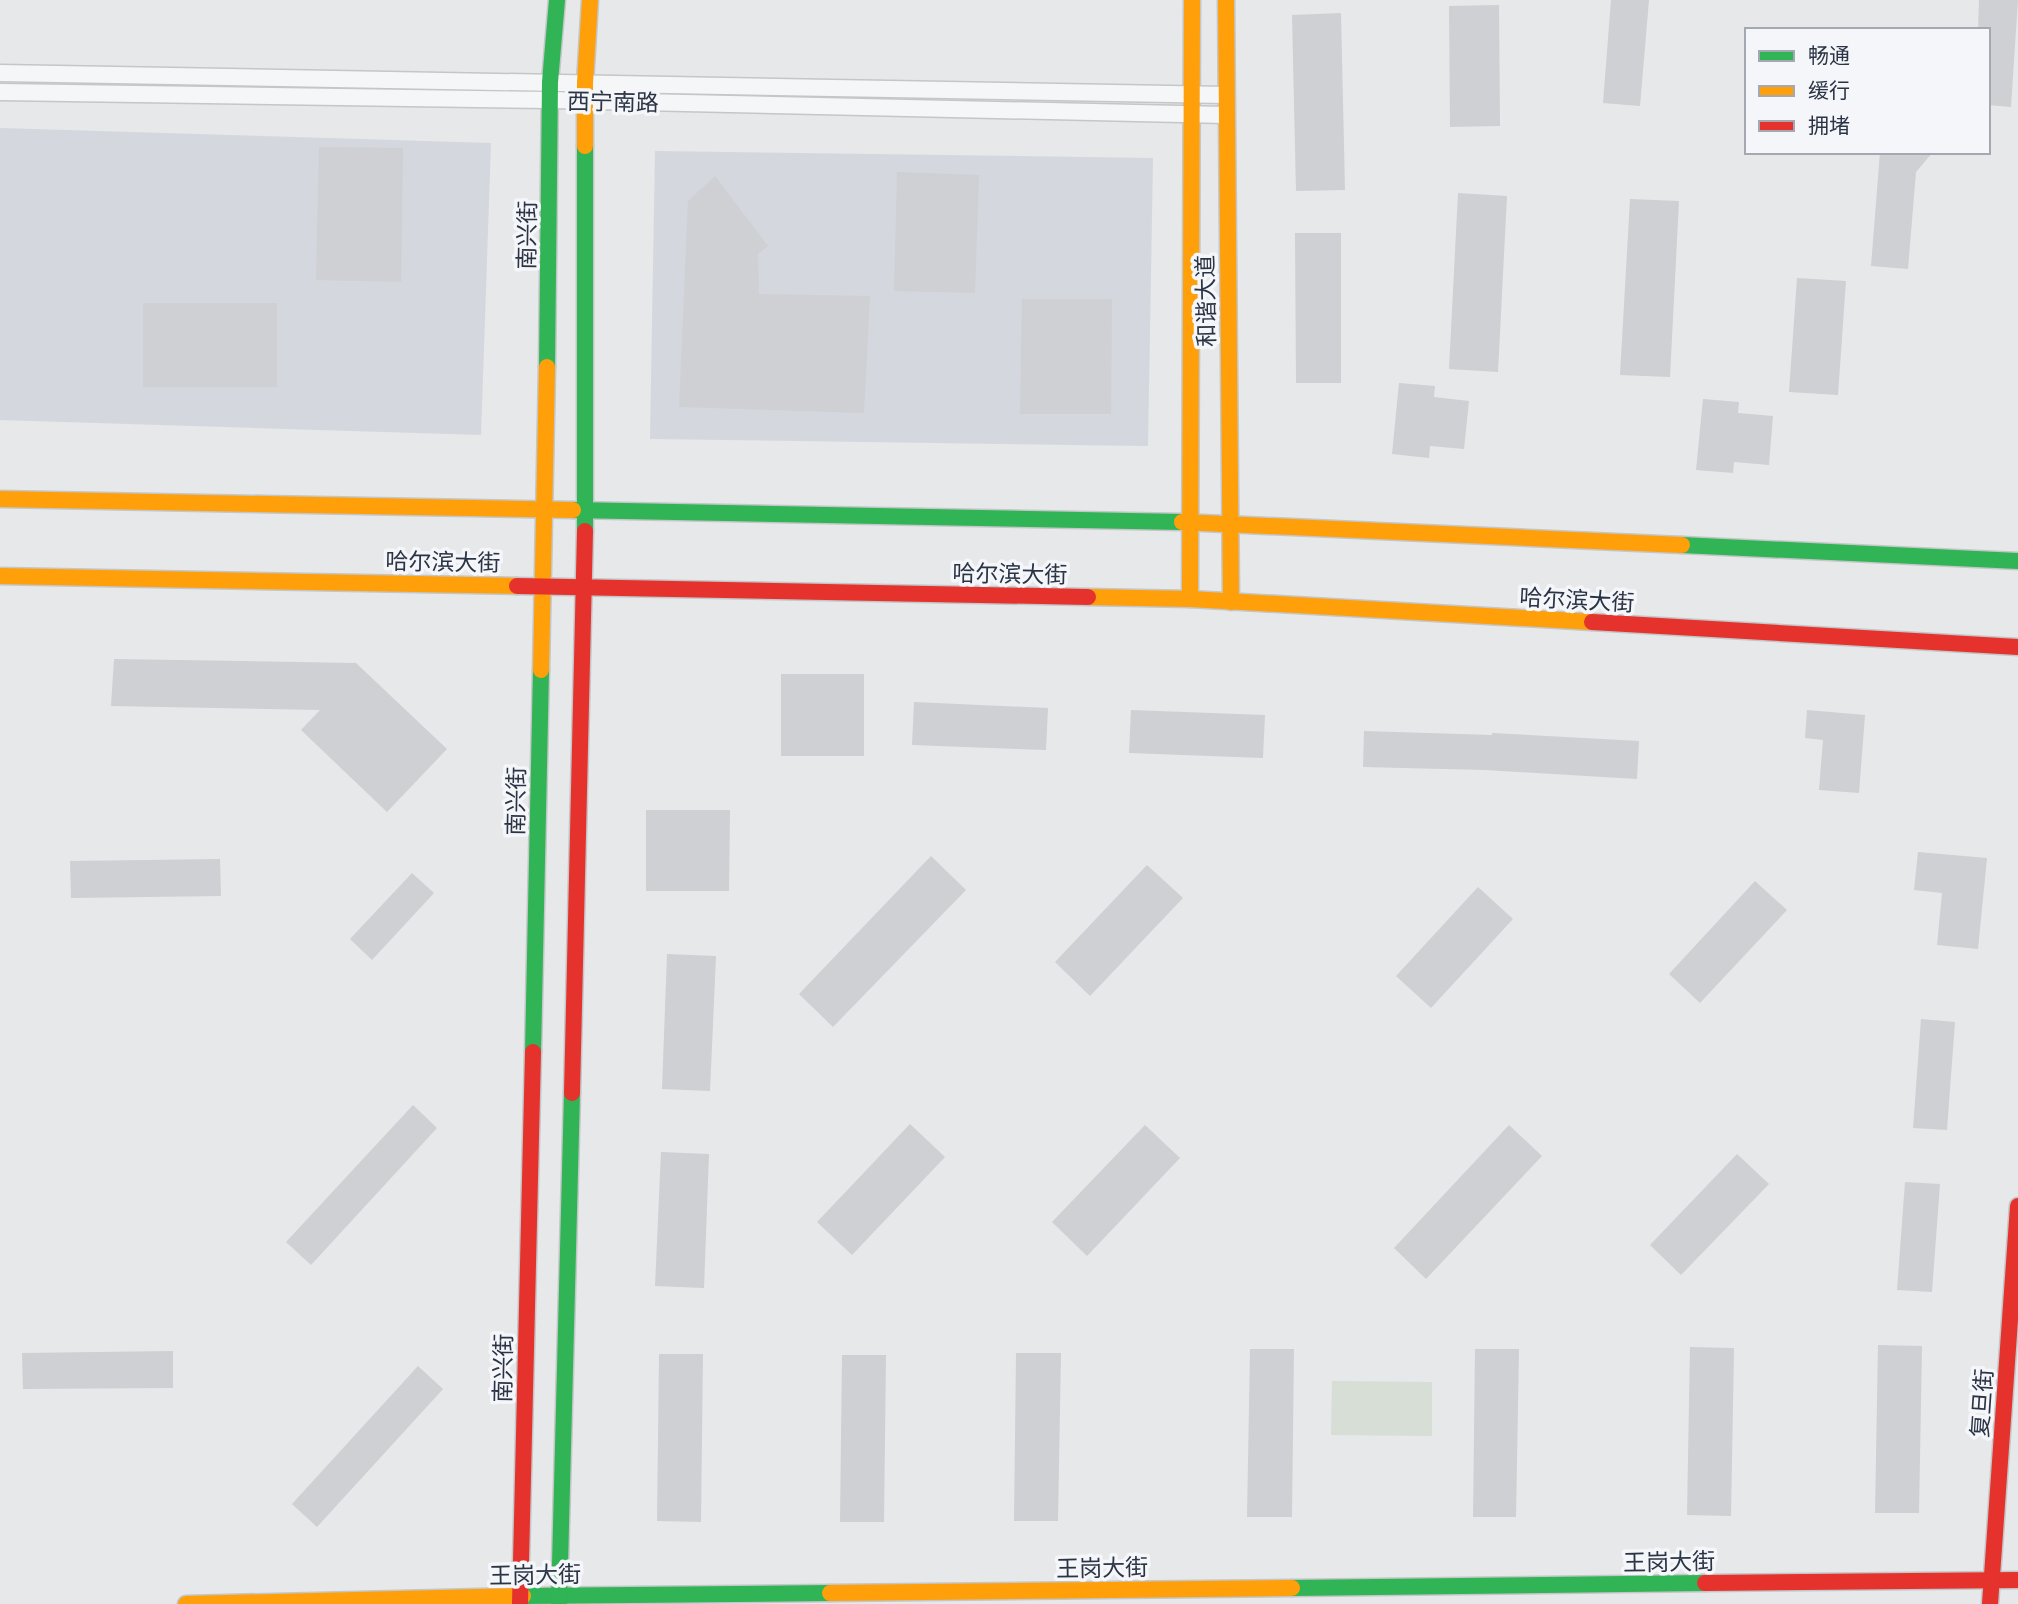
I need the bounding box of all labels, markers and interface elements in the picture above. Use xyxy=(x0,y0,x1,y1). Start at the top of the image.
legend xyxy=(1745,28,1990,154)
text: 畅通 xyxy=(1808,42,1850,67)
text: 缓行 xyxy=(1808,77,1850,102)
street label: 西宁南路 xyxy=(567,86,659,116)
text: 拥堵 xyxy=(1808,112,1850,137)
street label: 南兴街 xyxy=(511,200,541,270)
street label: 和谐大道 xyxy=(1190,255,1220,347)
street label: 哈尔滨大街 xyxy=(385,546,501,576)
street label: 哈尔滨大街 xyxy=(952,558,1068,588)
street label: 哈尔滨大街 xyxy=(1519,582,1635,616)
street label: 南兴街 xyxy=(500,766,530,836)
street label: 南兴街 xyxy=(487,1333,517,1403)
street label: 复旦街 xyxy=(1965,1368,1997,1438)
street label: 王岗大街 xyxy=(1623,1546,1715,1576)
street label: 王岗大街 xyxy=(1056,1552,1148,1582)
street label: 王岗大街 xyxy=(489,1559,581,1589)

